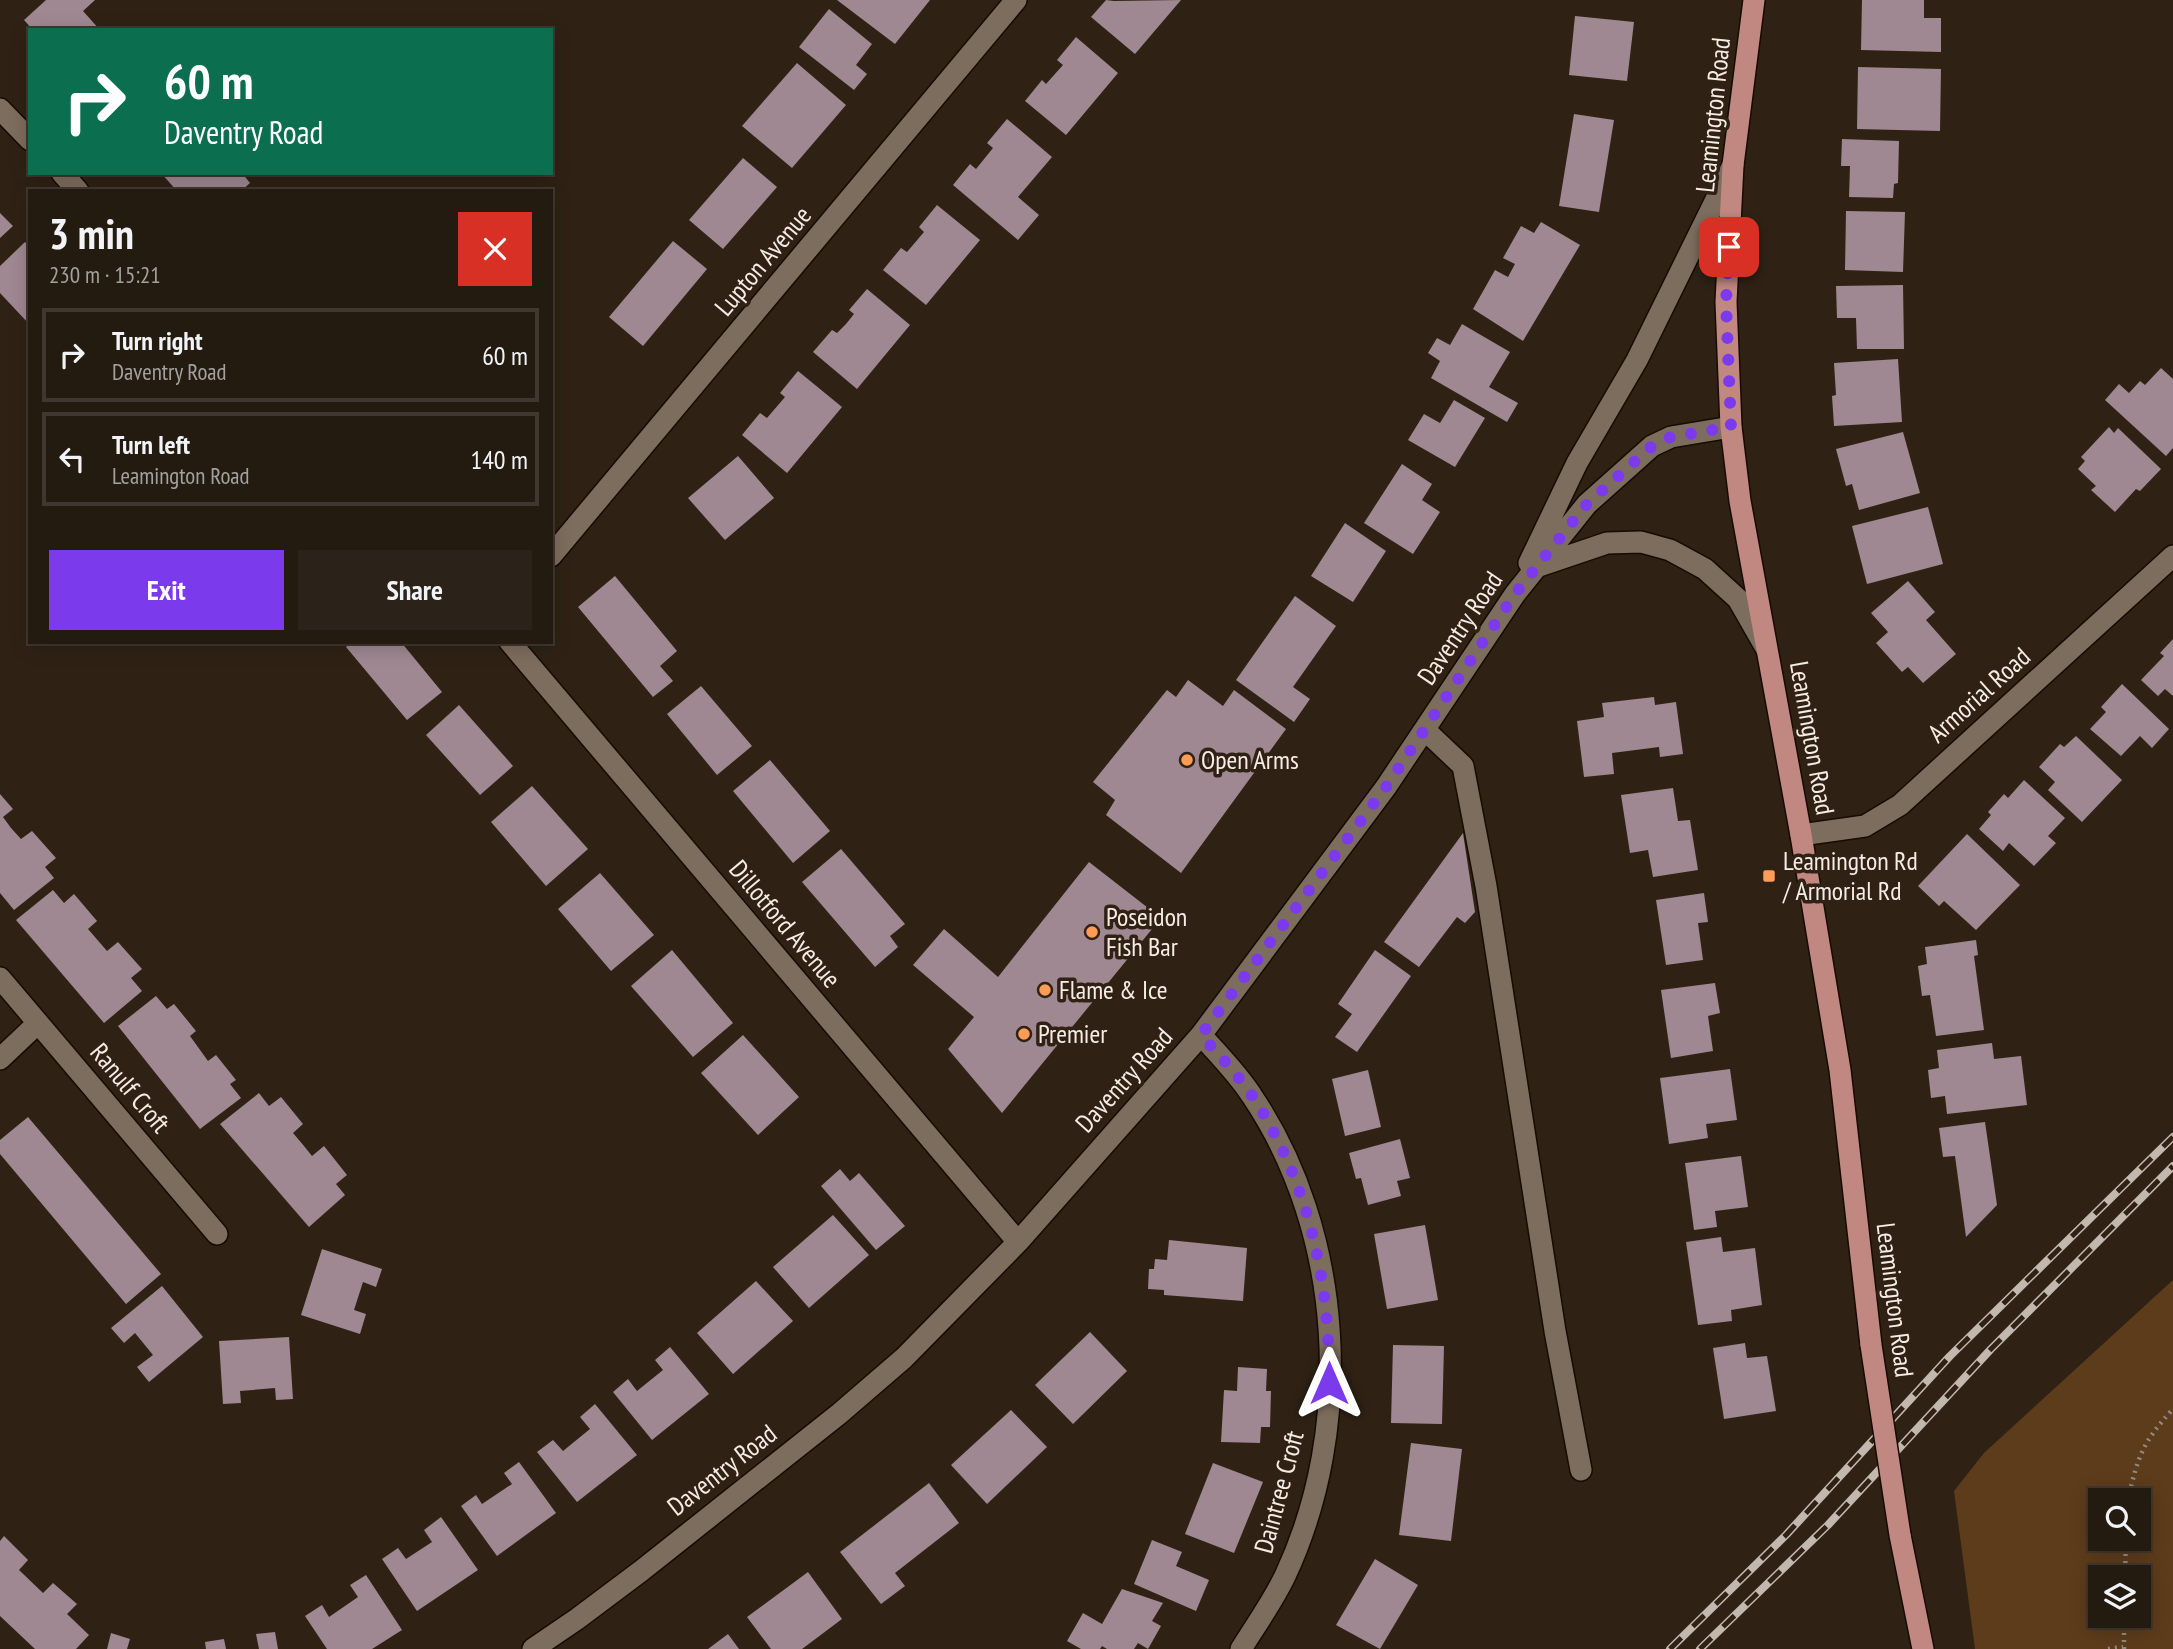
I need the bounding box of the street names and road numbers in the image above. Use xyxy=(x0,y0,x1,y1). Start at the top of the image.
street label: Leamington Road xyxy=(1688,36,1737,194)
street label: Lupton Avenue xyxy=(707,199,818,322)
street label: Daventry Road xyxy=(1410,565,1509,691)
street label: Armorial Road xyxy=(1921,640,2037,749)
street label: Leamington Road xyxy=(1783,658,1842,817)
street label: Dillotford Avenue xyxy=(722,853,848,994)
street label: Daventry Road xyxy=(1068,1021,1179,1139)
street label: Ranulf Croft xyxy=(83,1036,177,1139)
street label: Leamington Road xyxy=(1870,1221,1921,1379)
street label: Daventry Road xyxy=(661,1417,783,1522)
street label: Daintree Croft xyxy=(1246,1427,1311,1557)

